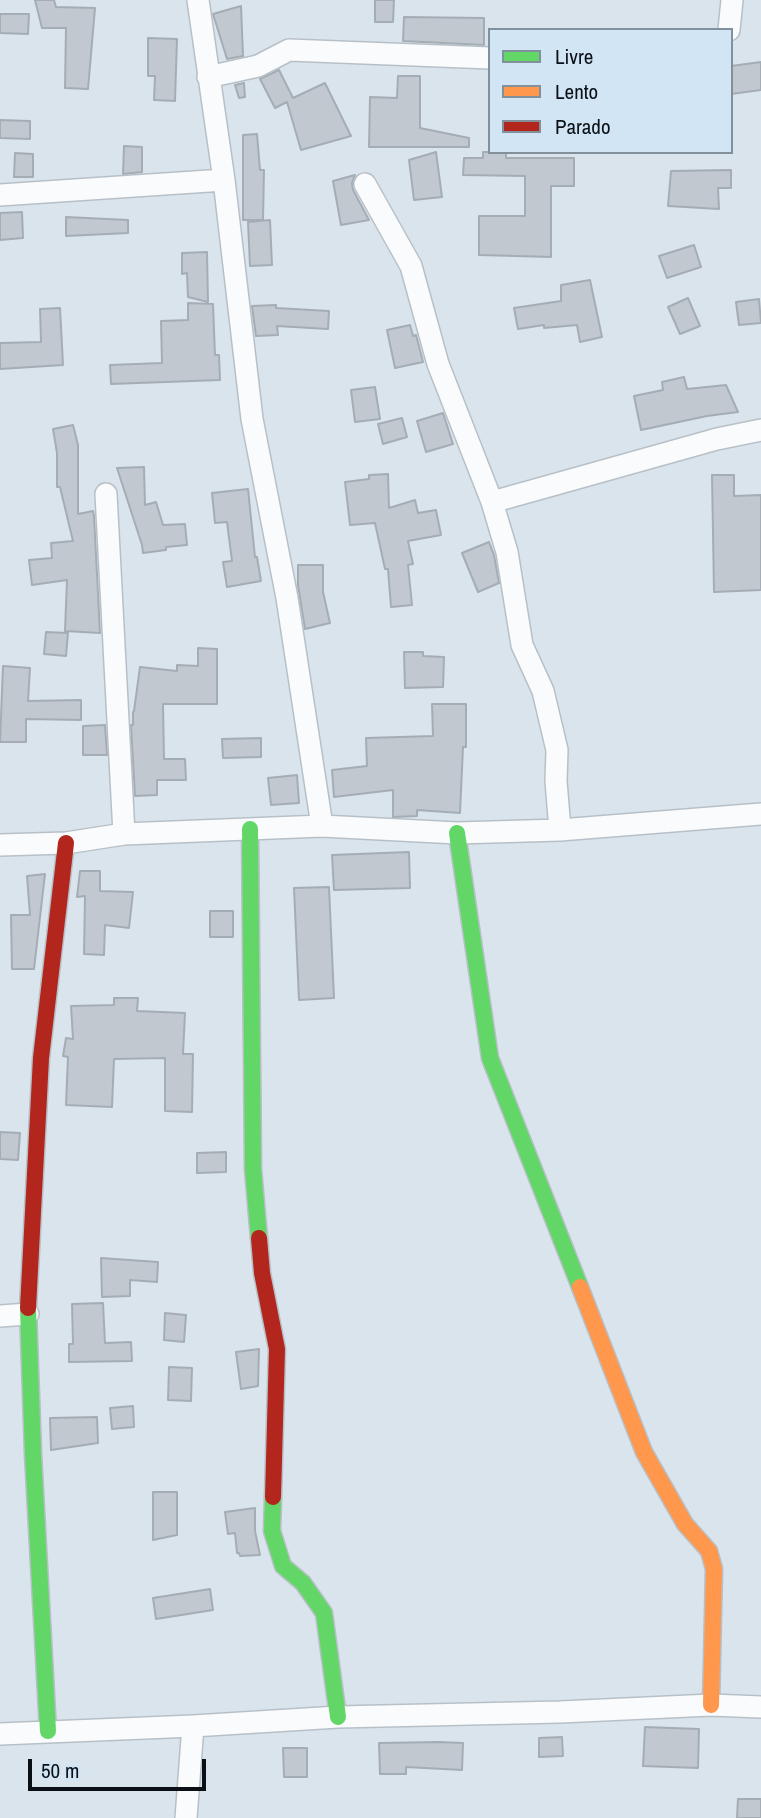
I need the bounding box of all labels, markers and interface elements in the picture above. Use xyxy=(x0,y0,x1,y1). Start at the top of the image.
legend xyxy=(488,28,733,154)
text: Livre xyxy=(555,42,593,71)
text: Lento xyxy=(555,77,598,106)
text: Parado xyxy=(555,112,611,141)
scale bar xyxy=(32,1744,210,1788)
text: 50 m xyxy=(41,1756,79,1785)

